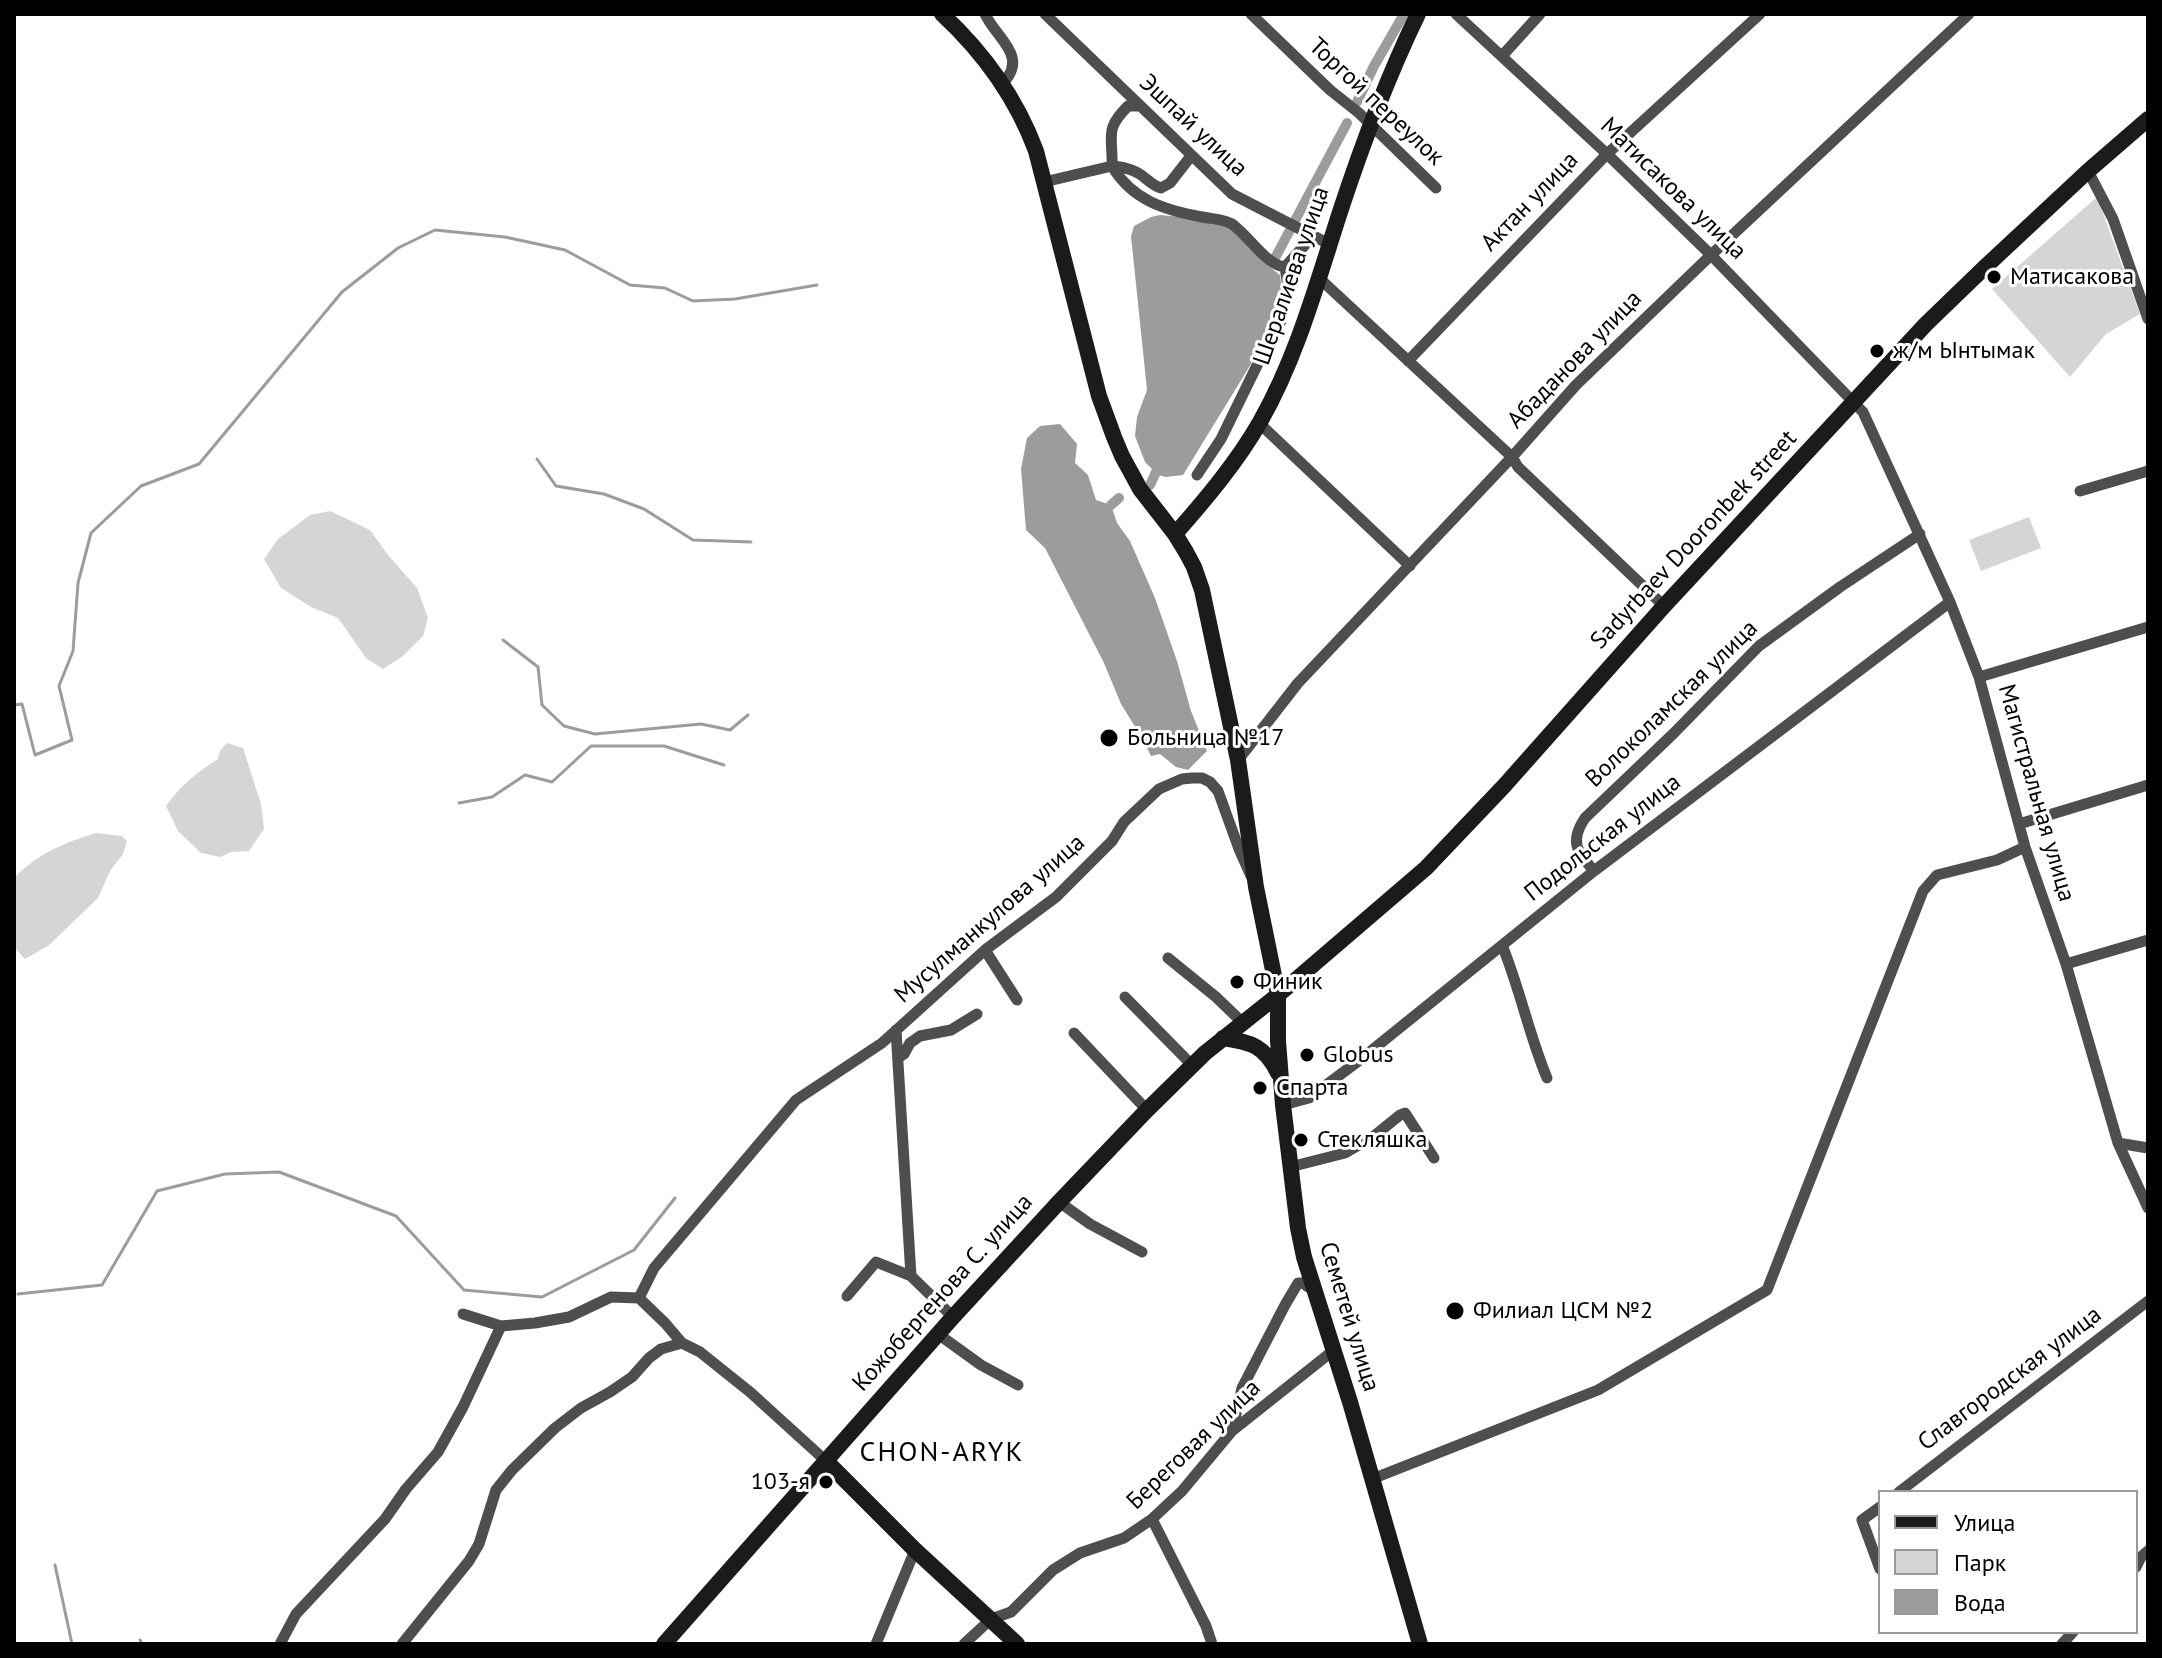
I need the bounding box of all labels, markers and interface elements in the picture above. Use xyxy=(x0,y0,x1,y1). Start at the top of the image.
street label: Торгой переулок xyxy=(1303,32,1449,172)
street label: Эшпай улица xyxy=(1133,69,1253,183)
street label: Матисакова улица xyxy=(1594,112,1752,266)
street label: Актан улица xyxy=(1475,146,1585,258)
street label: Шералиева улица xyxy=(1248,183,1336,369)
place label: Матисакова xyxy=(2010,263,2134,291)
marker: Матисакова xyxy=(1985,268,2003,286)
street label: Абаданова улица xyxy=(1502,285,1648,435)
place label: ж/м Ынтымак xyxy=(1893,337,2035,365)
marker: ж/м Ынтымак xyxy=(1868,342,1886,360)
street label: Sadyrbaev Dooronbek street xyxy=(1585,425,1803,655)
street label: Волоколамская улица xyxy=(1580,614,1764,794)
street label: Магистральная улица xyxy=(1991,681,2081,905)
place label: Больница №17 xyxy=(1127,724,1284,752)
marker: Больница №17 xyxy=(1098,727,1120,749)
street label: Подольская улица xyxy=(1519,768,1687,908)
street label: Мусулманкулова улица xyxy=(889,829,1091,1009)
place label: Финик xyxy=(1253,968,1322,996)
marker: Финик xyxy=(1228,973,1246,991)
place label: Globus xyxy=(1323,1041,1394,1069)
marker: Globus xyxy=(1298,1046,1316,1064)
place label: Спарта xyxy=(1276,1074,1349,1102)
marker: Спарта xyxy=(1251,1079,1269,1097)
place label: Стекляшка xyxy=(1317,1126,1427,1154)
marker: Стекляшка xyxy=(1292,1131,1310,1149)
street label: Кожобергенова С. улица xyxy=(847,1188,1039,1398)
street label: Семетей улица xyxy=(1313,1239,1385,1395)
place label: Филиал ЦСМ №2 xyxy=(1473,1297,1653,1325)
marker: Филиал ЦСМ №2 xyxy=(1444,1300,1466,1322)
street label: Славгородская улица xyxy=(1913,1301,2107,1457)
street label: Береговая улица xyxy=(1121,1374,1267,1516)
district label: CHON-ARYK xyxy=(860,1436,1024,1470)
place label: 103-я xyxy=(751,1468,810,1496)
marker: 103-я xyxy=(817,1473,835,1491)
legend xyxy=(1878,1490,2138,1634)
text: Улица xyxy=(1954,1507,2015,1538)
text: Парк xyxy=(1954,1547,2006,1578)
text: Вода xyxy=(1954,1587,2006,1618)

